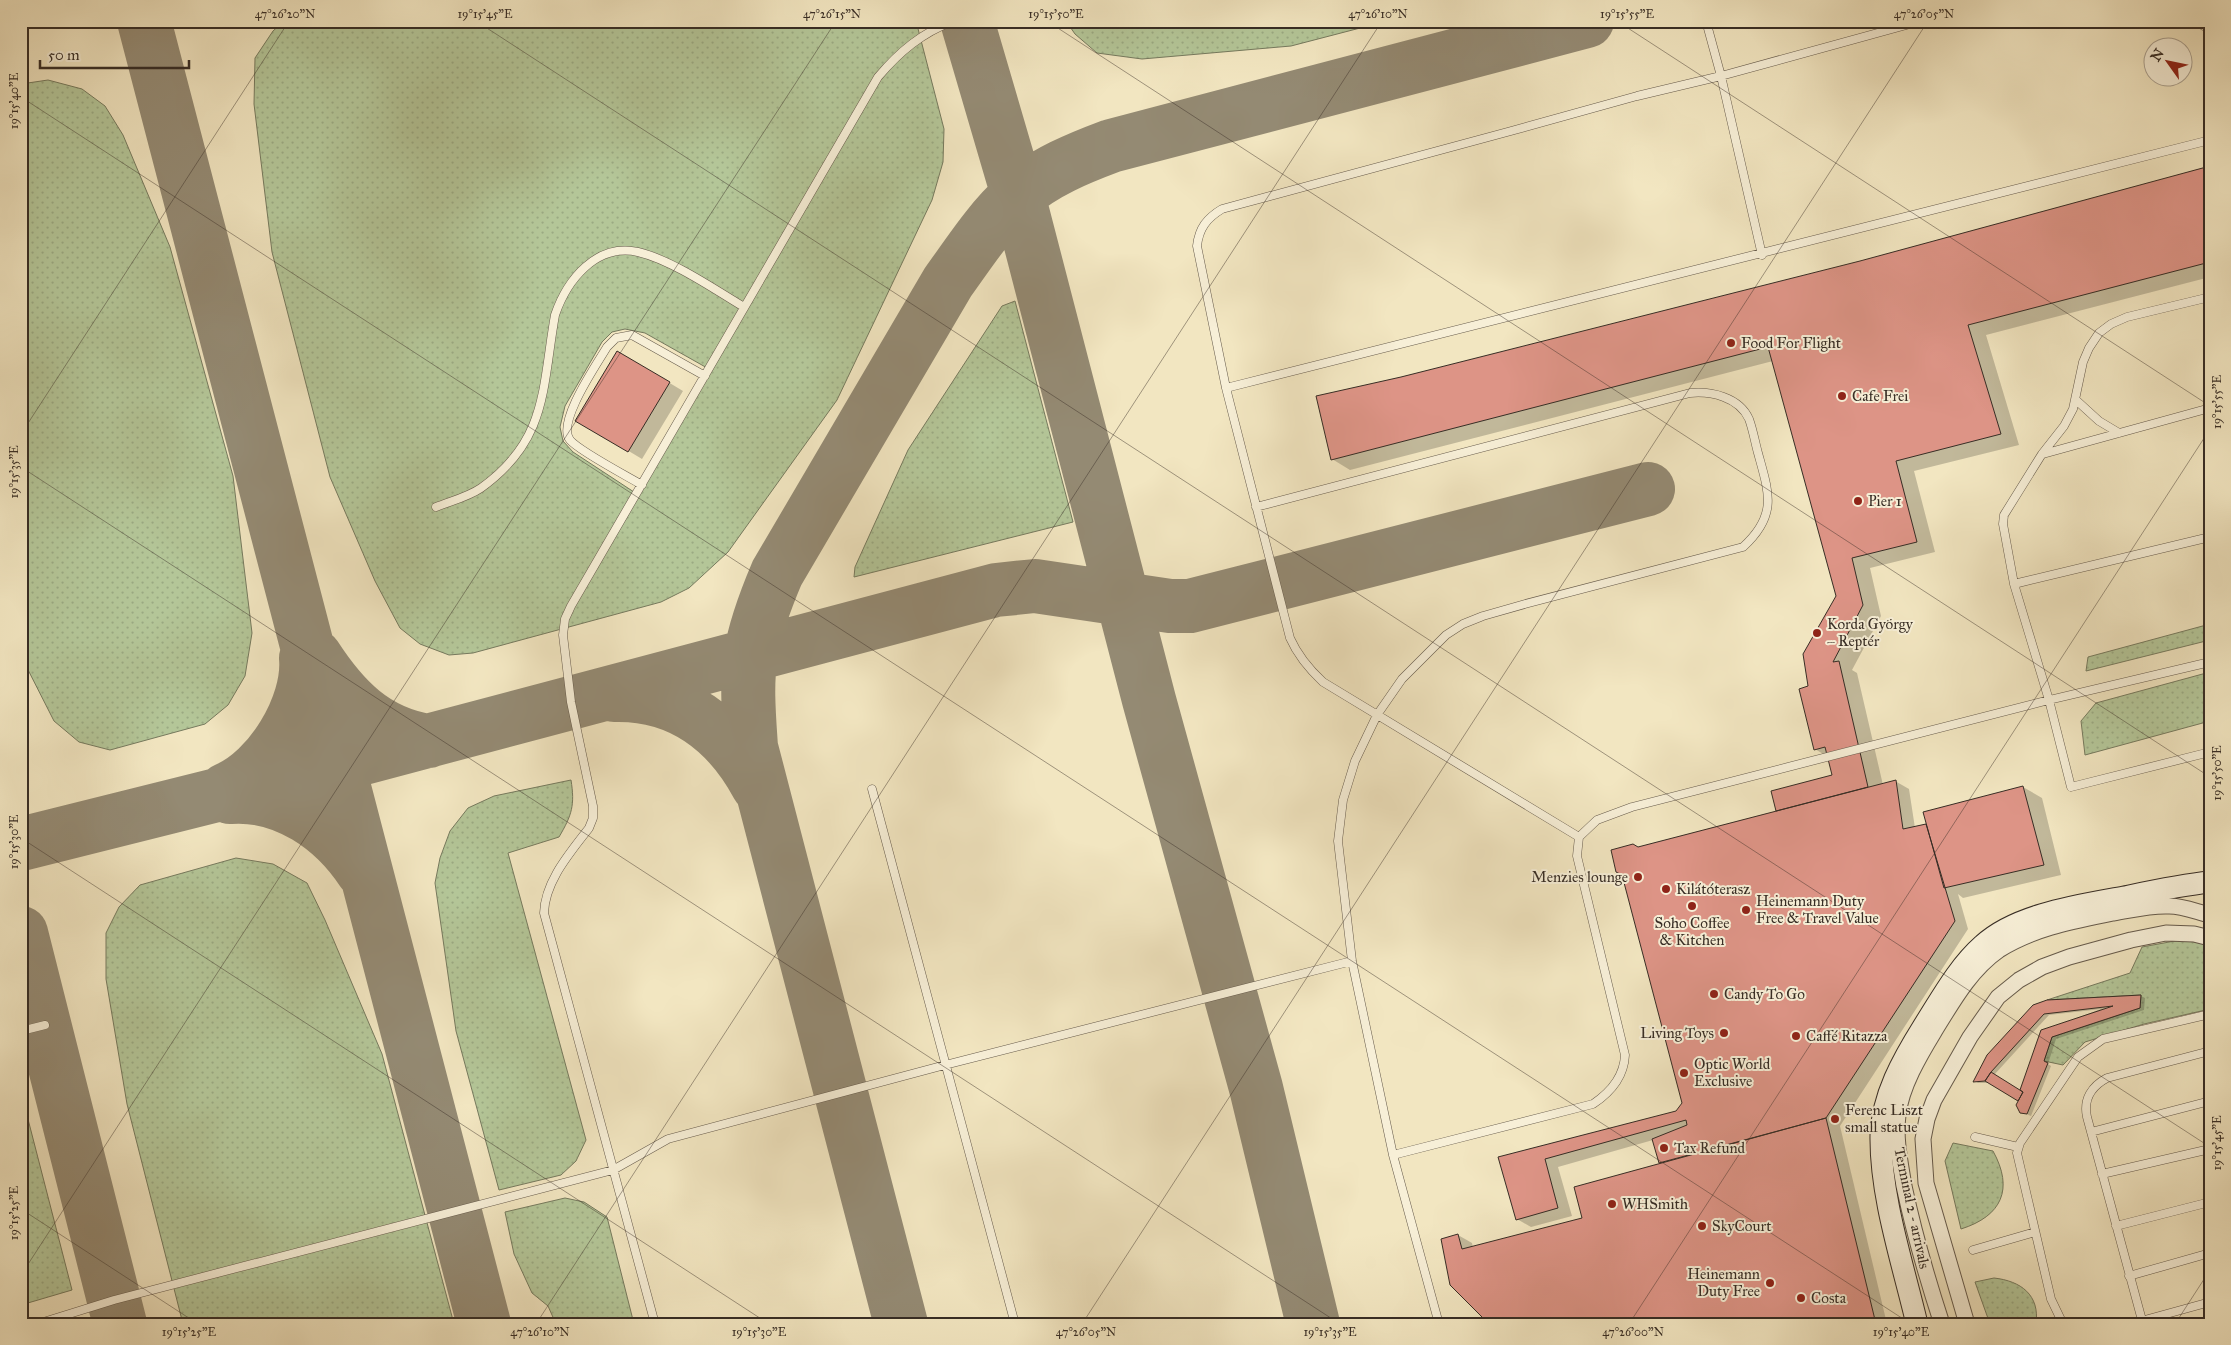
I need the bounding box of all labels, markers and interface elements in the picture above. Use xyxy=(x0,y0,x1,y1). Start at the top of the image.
text: 47°26'20"N xyxy=(255,7,315,21)
text: 19°15'45"E xyxy=(457,7,513,21)
text: 47°26'15"N xyxy=(803,7,861,21)
text: 19°15'50"E xyxy=(1028,7,1084,21)
text: 47°26'10"N xyxy=(1348,7,1408,21)
text: 19°15'55"E xyxy=(1600,7,1654,21)
text: 47°26'05"N xyxy=(1894,7,1954,21)
scale bar xyxy=(40,38,189,70)
north arrow xyxy=(2144,38,2194,88)
text: N xyxy=(2147,45,2168,65)
text: 50 m xyxy=(48,46,80,64)
text: 19°15'40"E xyxy=(7,72,21,129)
place label: Food For Flight xyxy=(1741,334,1842,352)
marker: Food For Flight xyxy=(1725,337,1737,349)
text: 19°15'55"E xyxy=(2210,375,2224,429)
place label: Cafe Frei xyxy=(1852,387,1908,405)
marker: Cafe Frei xyxy=(1836,390,1848,402)
text: 19°15'35"E xyxy=(7,445,21,499)
place label: Pier 1 xyxy=(1868,492,1902,510)
marker: Pier 1 xyxy=(1852,495,1864,507)
place label: Korda György – Reptér xyxy=(1827,615,1914,650)
marker: Korda György – Reptér xyxy=(1811,627,1823,639)
text: 19°15'50"E xyxy=(2210,745,2224,801)
text: 19°15'30"E xyxy=(7,814,21,869)
place label: Menzies lounge xyxy=(1531,868,1628,886)
marker: Menzies lounge xyxy=(1632,871,1644,883)
place label: Kilátóterasz xyxy=(1676,880,1750,898)
marker: Kilátóterasz xyxy=(1660,883,1672,895)
place label: Heinemann Duty Free & Travel Value xyxy=(1756,892,1879,927)
marker: Soho Coffee & Kitchen xyxy=(1686,900,1698,912)
marker: Heinemann Duty Free & Travel Value xyxy=(1740,904,1752,916)
place label: Soho Coffee & Kitchen xyxy=(1655,914,1729,949)
place label: Candy To Go xyxy=(1724,985,1805,1003)
marker: Candy To Go xyxy=(1708,988,1720,1000)
place label: Living Toys xyxy=(1640,1024,1714,1042)
marker: Living Toys xyxy=(1718,1027,1730,1039)
place label: Caffé Ritazza xyxy=(1806,1027,1888,1045)
marker: Caffé Ritazza xyxy=(1790,1030,1802,1042)
place label: Optic World Exclusive xyxy=(1694,1055,1771,1090)
marker: Optic World Exclusive xyxy=(1678,1067,1690,1079)
place label: Ferenc Liszt small statue xyxy=(1845,1101,1924,1136)
marker: Ferenc Liszt small statue xyxy=(1829,1113,1841,1125)
text: 19°15'45"E xyxy=(2210,1115,2224,1171)
place label: Tax Refund xyxy=(1674,1139,1745,1157)
marker: Tax Refund xyxy=(1658,1142,1670,1154)
street label: Terminal 2 - arrivals xyxy=(1890,1145,1934,1271)
text: 19°15'25"E xyxy=(7,1185,21,1240)
place label: WHSmith xyxy=(1622,1195,1689,1213)
marker: WHSmith xyxy=(1606,1198,1618,1210)
place label: SkyCourt xyxy=(1712,1217,1772,1235)
marker: SkyCourt xyxy=(1696,1220,1708,1232)
place label: Heinemann Duty Free xyxy=(1687,1265,1760,1300)
marker: Heinemann Duty Free xyxy=(1764,1277,1776,1289)
place label: Costa xyxy=(1811,1289,1847,1307)
marker: Costa xyxy=(1795,1292,1807,1304)
text: 19°15'25"E xyxy=(162,1325,217,1339)
text: 47°26'10"N xyxy=(510,1325,570,1339)
text: 19°15'30"E xyxy=(732,1325,787,1339)
text: 47°26'05"N xyxy=(1056,1325,1116,1339)
text: 19°15'35"E xyxy=(1303,1325,1357,1339)
text: 47°26'00"N xyxy=(1602,1325,1664,1339)
text: 19°15'40"E xyxy=(1873,1325,1930,1339)

